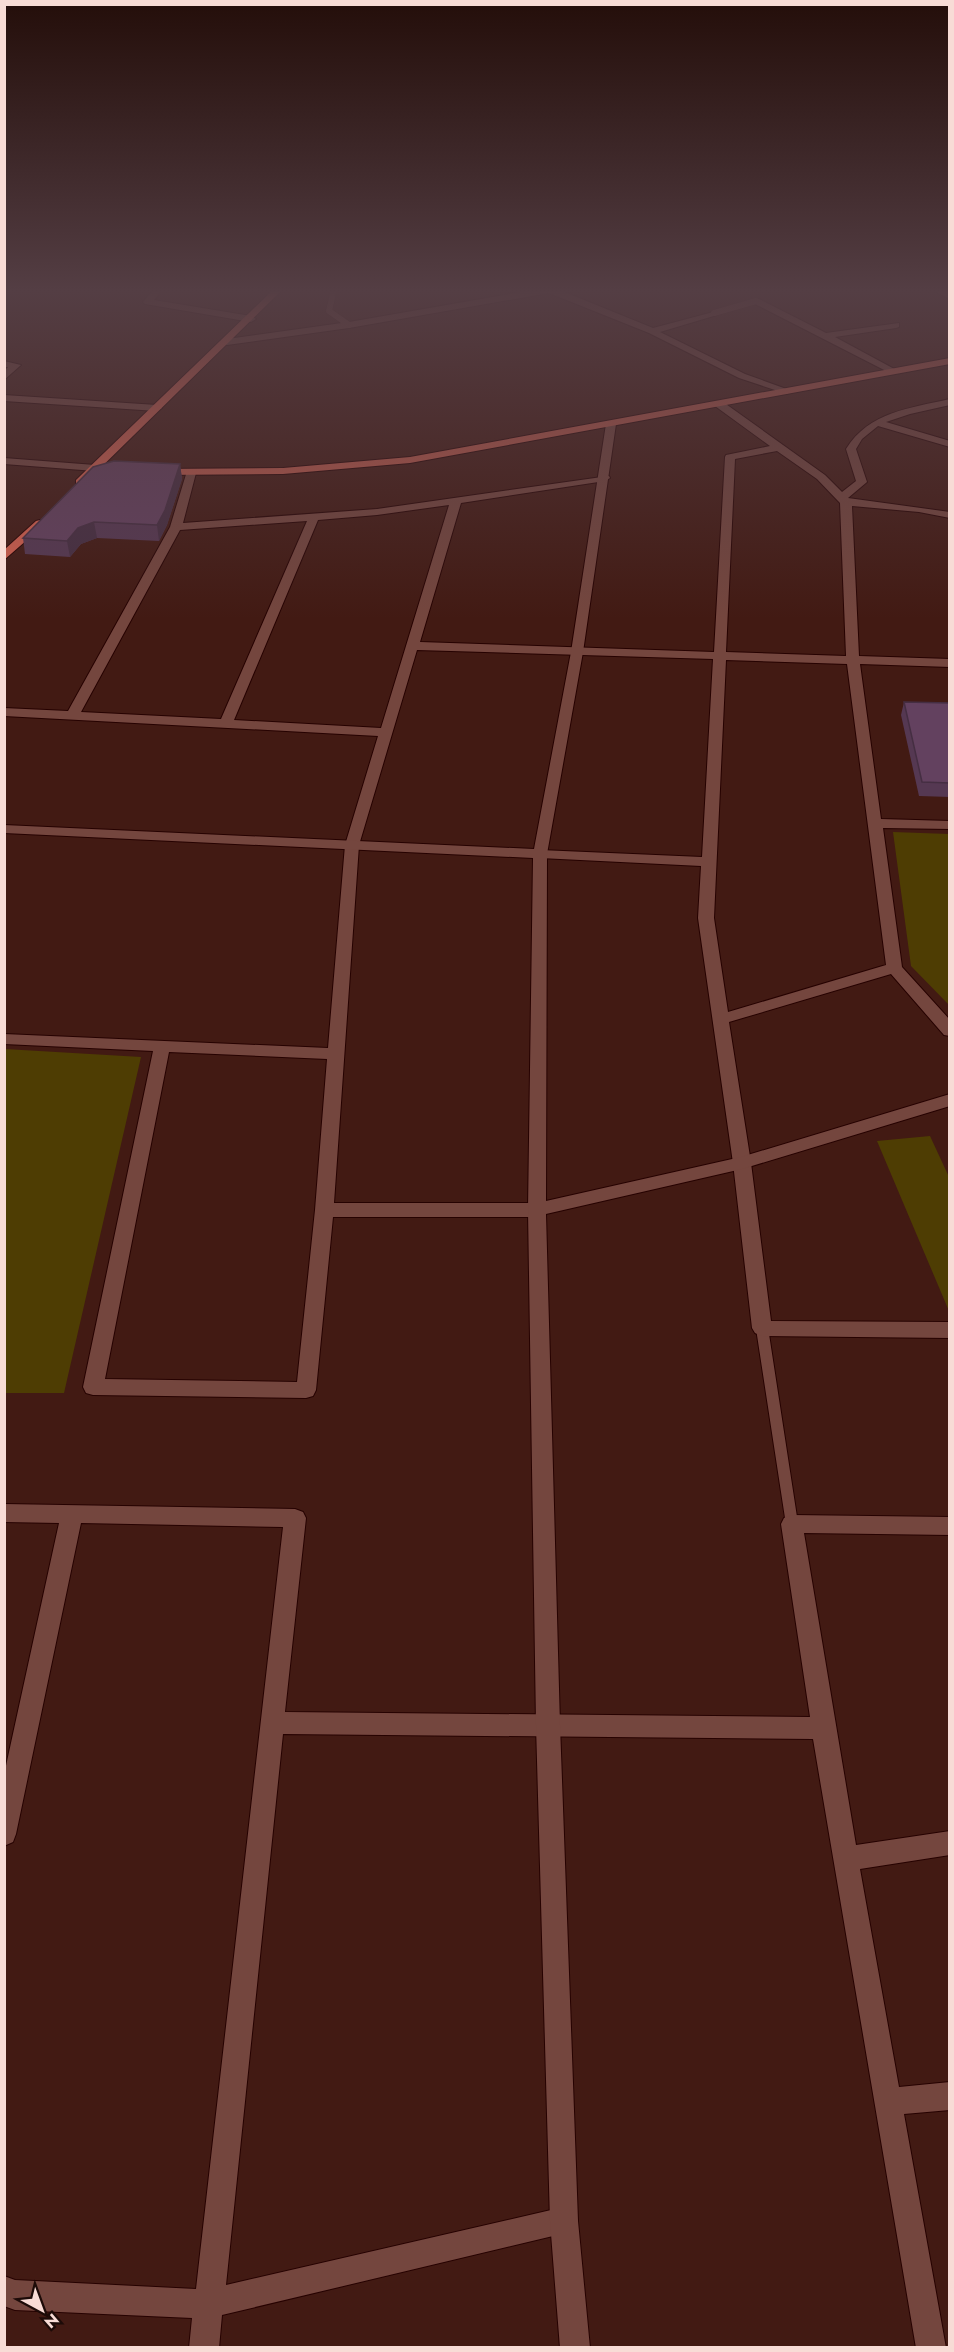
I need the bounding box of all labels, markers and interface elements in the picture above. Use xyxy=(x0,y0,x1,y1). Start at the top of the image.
north arrow xyxy=(12,2280,72,2340)
text: N xyxy=(39,2308,64,2334)

